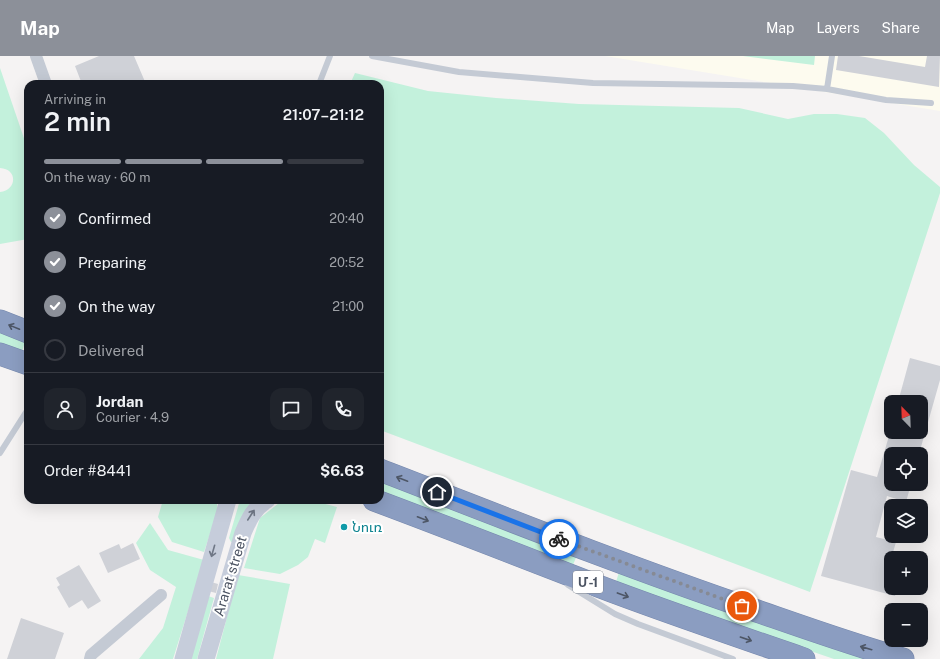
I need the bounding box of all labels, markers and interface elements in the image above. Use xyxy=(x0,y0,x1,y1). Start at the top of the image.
text: Map xyxy=(20,17,60,39)
text: Map xyxy=(766,20,794,36)
text: Layers xyxy=(816,20,860,36)
text: Share xyxy=(882,20,920,36)
text: Arriving in xyxy=(44,92,106,107)
text: 2 min xyxy=(44,106,111,137)
text: 21:07–21:12 xyxy=(283,106,364,123)
text: On the way · 60 m xyxy=(44,170,150,185)
icon: check xyxy=(44,207,66,229)
text: Confirmed xyxy=(78,210,151,227)
text: 20:40 xyxy=(329,211,364,226)
icon: check xyxy=(44,251,66,273)
text: Preparing xyxy=(78,254,147,271)
text: 20:52 xyxy=(329,255,364,270)
icon: check xyxy=(44,295,66,317)
text: On the way xyxy=(78,298,155,315)
text: 21:00 xyxy=(332,299,364,314)
one-way arrow xyxy=(8,322,20,330)
text: Delivered xyxy=(78,342,144,359)
button: person xyxy=(44,388,86,430)
button: chat xyxy=(270,388,312,430)
button: phone xyxy=(322,388,364,430)
text: Jordan xyxy=(96,393,143,410)
north arrow xyxy=(884,395,928,439)
map controls xyxy=(884,395,928,647)
text: Courier · 4.9 xyxy=(96,410,169,425)
button: locate xyxy=(884,447,928,491)
text: Order #8441 xyxy=(44,462,131,479)
text: $6.63 xyxy=(320,462,364,479)
one-way arrow xyxy=(396,474,408,482)
pin xyxy=(420,475,454,509)
icon: home xyxy=(426,481,448,503)
button: layers xyxy=(884,499,928,543)
one-way arrow xyxy=(247,510,256,521)
one-way arrow xyxy=(417,515,429,523)
place label: Նուռ xyxy=(352,519,382,535)
courier xyxy=(539,519,579,559)
marker: Նուռ xyxy=(339,522,349,532)
icon: bike xyxy=(548,528,570,550)
street label: Ararat street xyxy=(210,534,250,618)
one-way arrow xyxy=(209,544,216,557)
button: + xyxy=(884,551,928,595)
road number: Մ-1 xyxy=(573,571,603,593)
pin xyxy=(725,589,759,623)
one-way arrow xyxy=(617,592,630,599)
icon: bag xyxy=(731,595,753,617)
button: − xyxy=(884,603,928,647)
one-way arrow xyxy=(739,636,752,643)
one-way arrow xyxy=(859,644,872,652)

